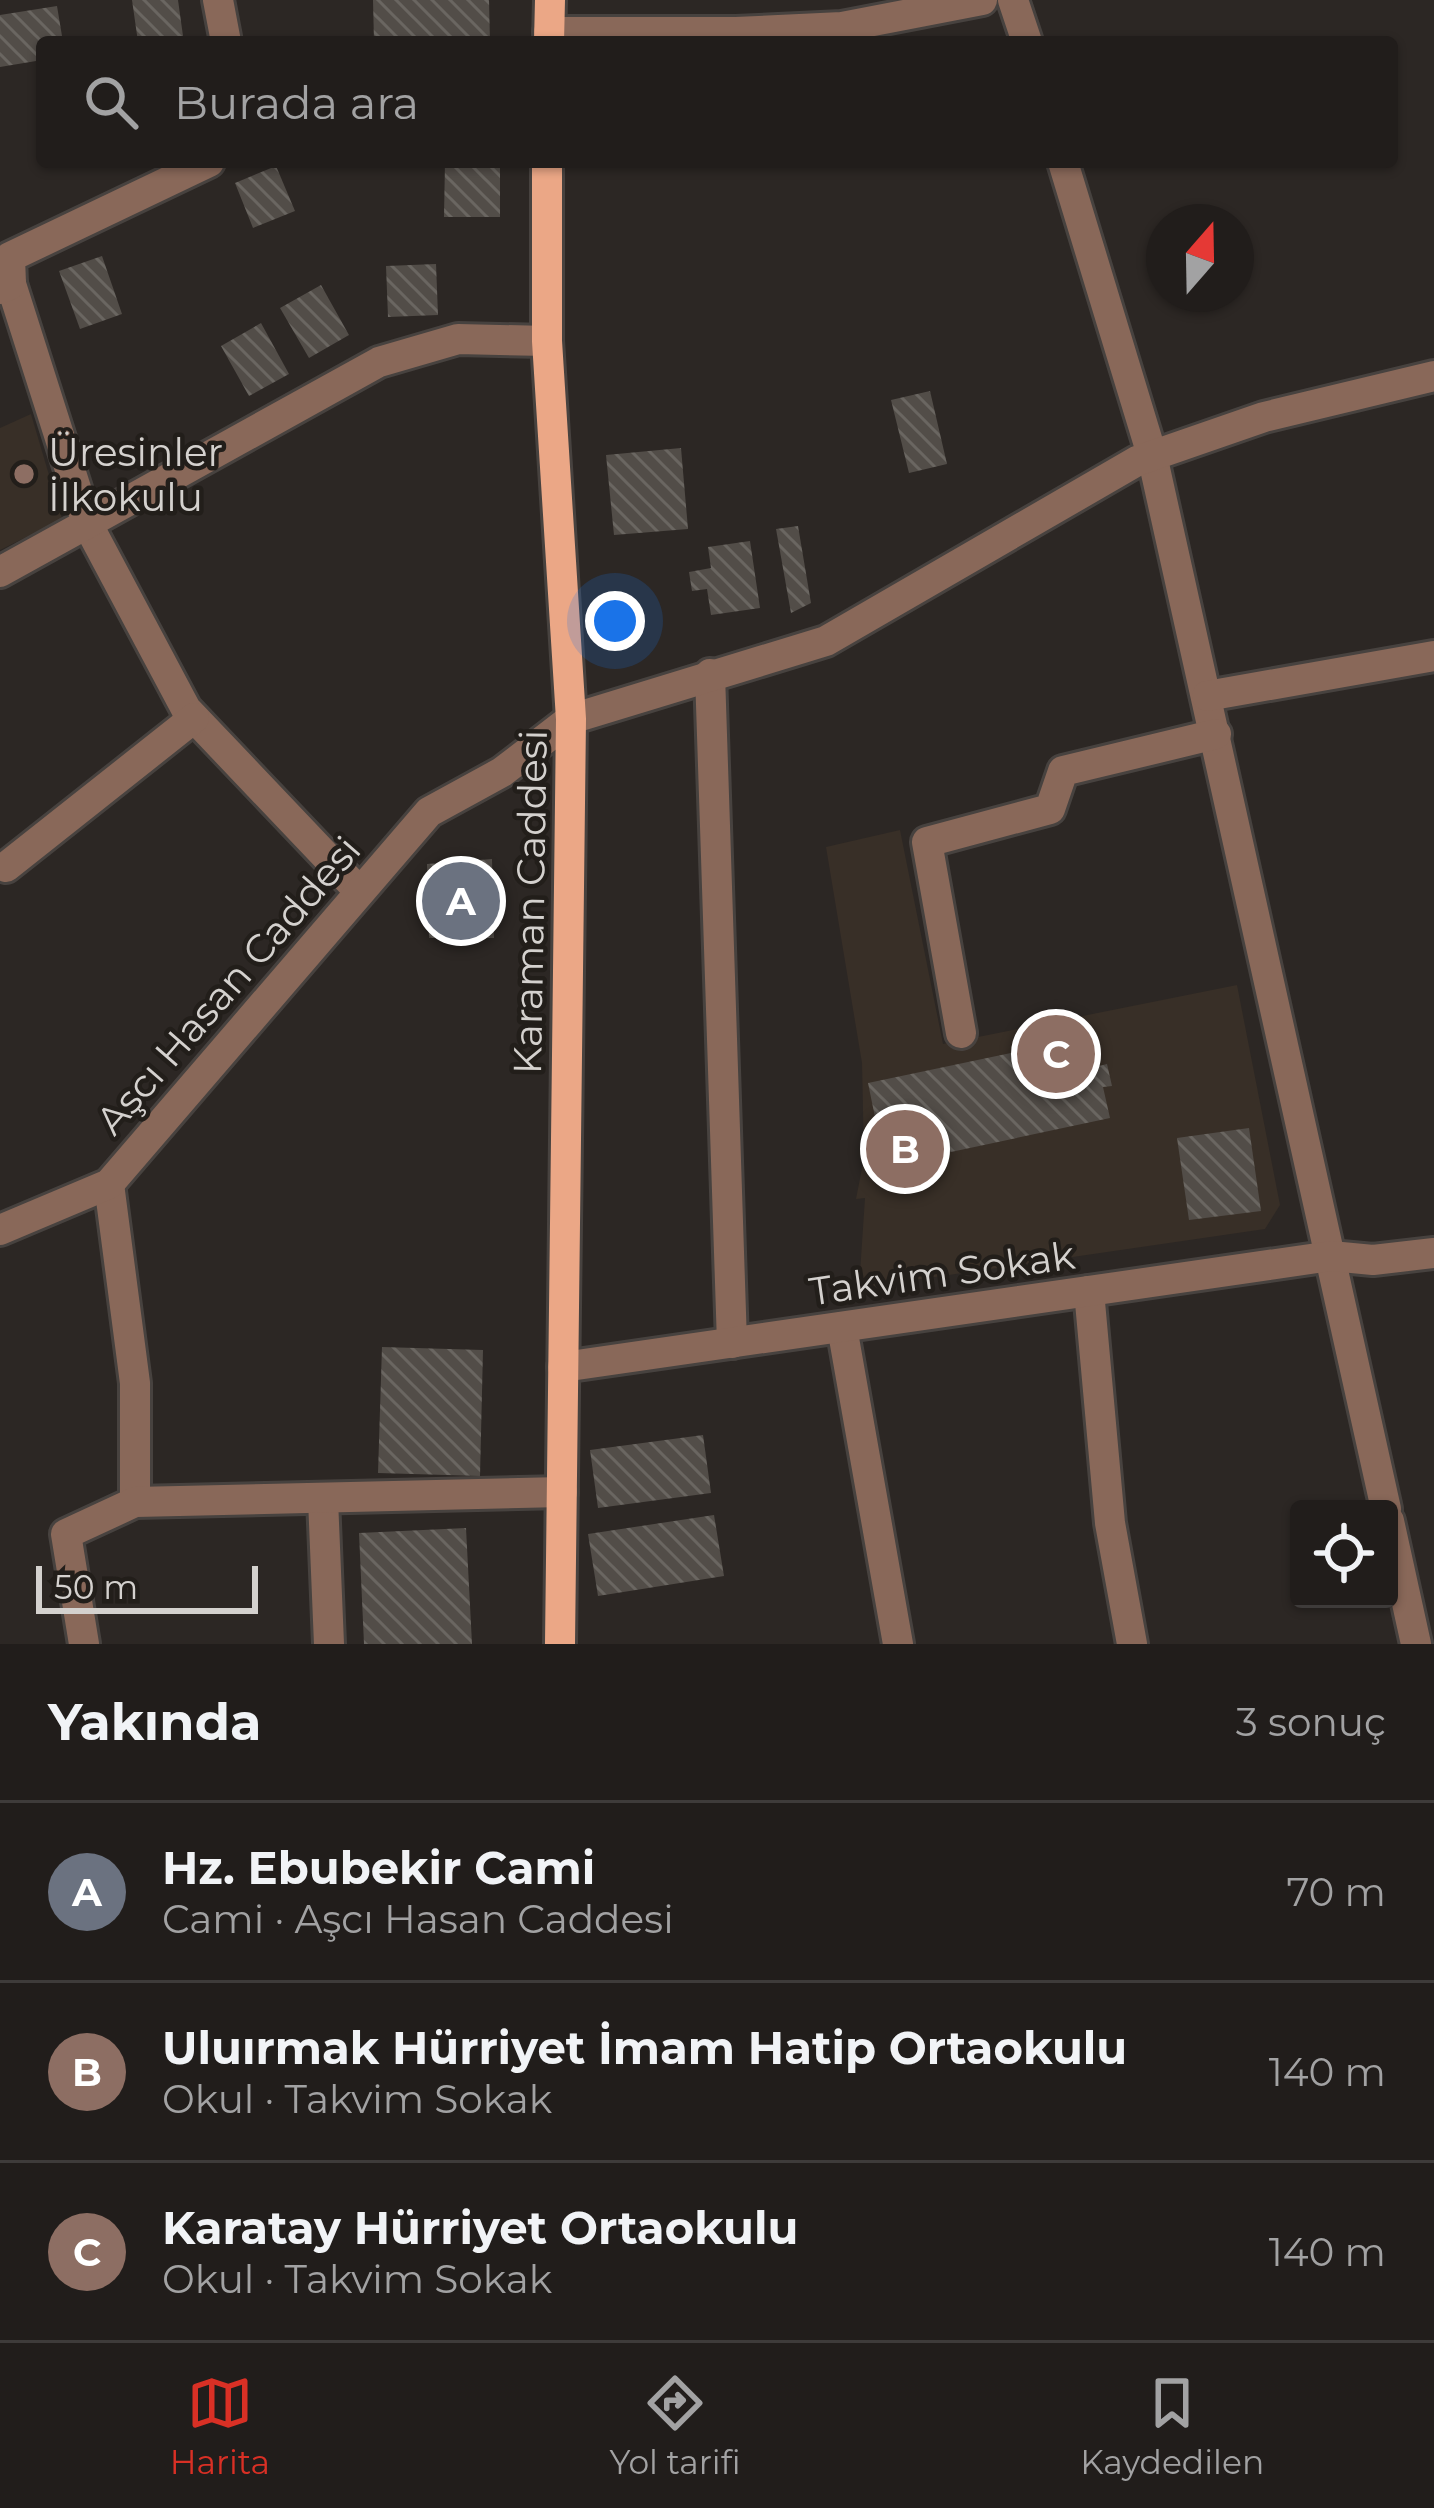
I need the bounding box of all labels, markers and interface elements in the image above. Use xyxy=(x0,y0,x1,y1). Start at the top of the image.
search box xyxy=(36,36,1398,168)
icon: search xyxy=(78,69,144,135)
text: Burada ara xyxy=(174,75,419,130)
north arrow xyxy=(1146,204,1254,312)
place label: Üresinler İlkokulu xyxy=(48,428,223,521)
marker: Üresinler İlkokulu xyxy=(11,461,37,487)
your location xyxy=(585,591,645,651)
street label: Karaman Caddesi xyxy=(503,729,557,1075)
street label: Aşcı Hasan Caddesi xyxy=(86,826,370,1144)
pin: A xyxy=(422,856,500,946)
pin: C xyxy=(1017,1009,1095,1099)
pin: B xyxy=(866,1104,944,1194)
street label: Takvim Sokak xyxy=(806,1231,1078,1315)
map controls xyxy=(1290,1500,1398,1608)
button: locate xyxy=(1290,1500,1398,1608)
scale bar xyxy=(36,1560,258,1613)
text: 50 m xyxy=(54,1567,138,1607)
text: Yakında xyxy=(48,1691,261,1753)
text: 3 sonuç xyxy=(1236,1698,1386,1746)
text: Hz. Ebubekir Cami xyxy=(162,1840,595,1895)
text: A xyxy=(72,1868,102,1916)
text: 70 m xyxy=(1286,1868,1386,1916)
text: Cami · Aşcı Hasan Caddesi xyxy=(162,1895,674,1943)
text: Uluırmak Hürriyet İmam Hatip Ortaokulu xyxy=(162,2020,1127,2075)
text: B xyxy=(72,2048,102,2096)
text: 140 m xyxy=(1269,2048,1386,2096)
text: Okul · Takvim Sokak xyxy=(162,2075,552,2123)
text: Karatay Hürriyet Ortaokulu xyxy=(162,2200,798,2255)
text: C xyxy=(73,2228,101,2276)
text: 140 m xyxy=(1269,2228,1386,2276)
text: Okul · Takvim Sokak xyxy=(162,2255,552,2303)
tab: Harita xyxy=(170,2370,270,2482)
tab: Yol tarifi xyxy=(609,2370,741,2482)
tab: Kaydedilen xyxy=(1080,2370,1264,2482)

